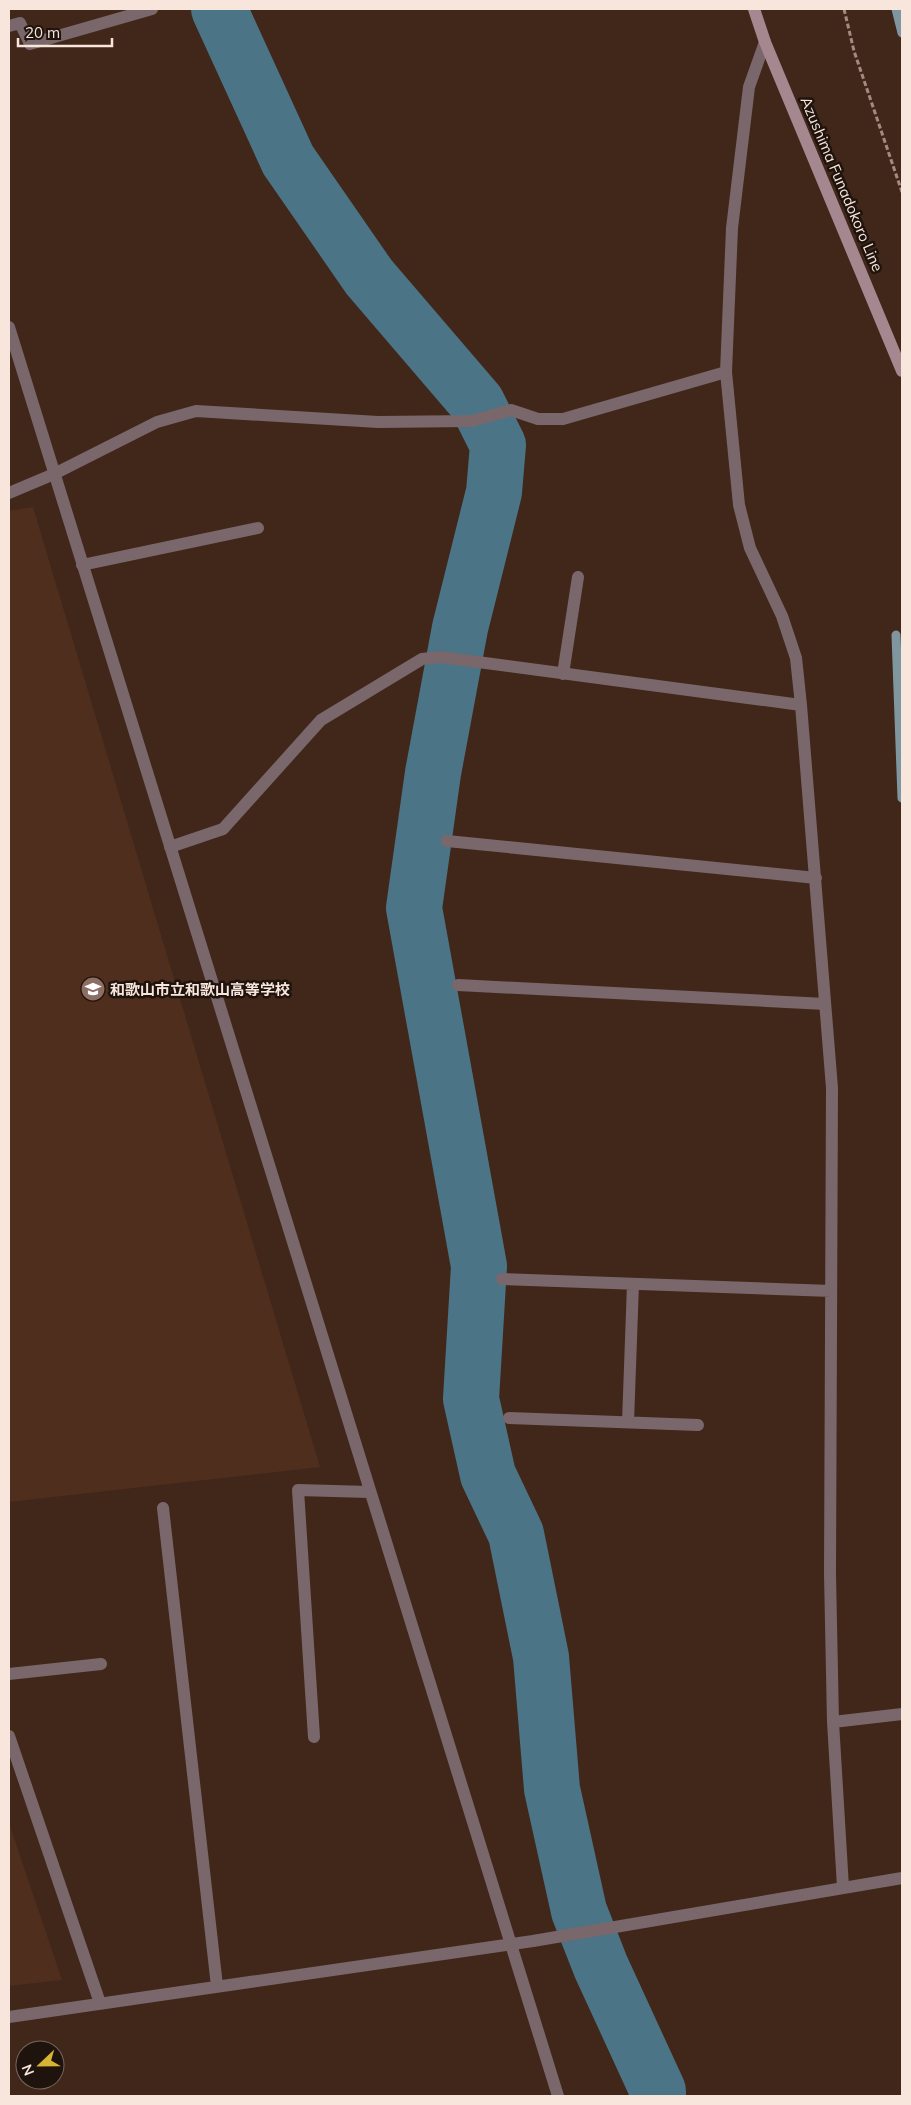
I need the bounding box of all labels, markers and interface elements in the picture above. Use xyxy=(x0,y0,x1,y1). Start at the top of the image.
scale bar xyxy=(18,15,111,47)
text: 20 m xyxy=(25,23,60,42)
street label: Azushima Funadokoro Line xyxy=(796,94,888,274)
school or university icon: 和歌山市立和歌山高等学校 xyxy=(80,976,106,1002)
place label: 和歌山市立和歌山高等学校 xyxy=(110,980,290,999)
north arrow xyxy=(15,2040,65,2090)
text: N xyxy=(18,2062,38,2078)

